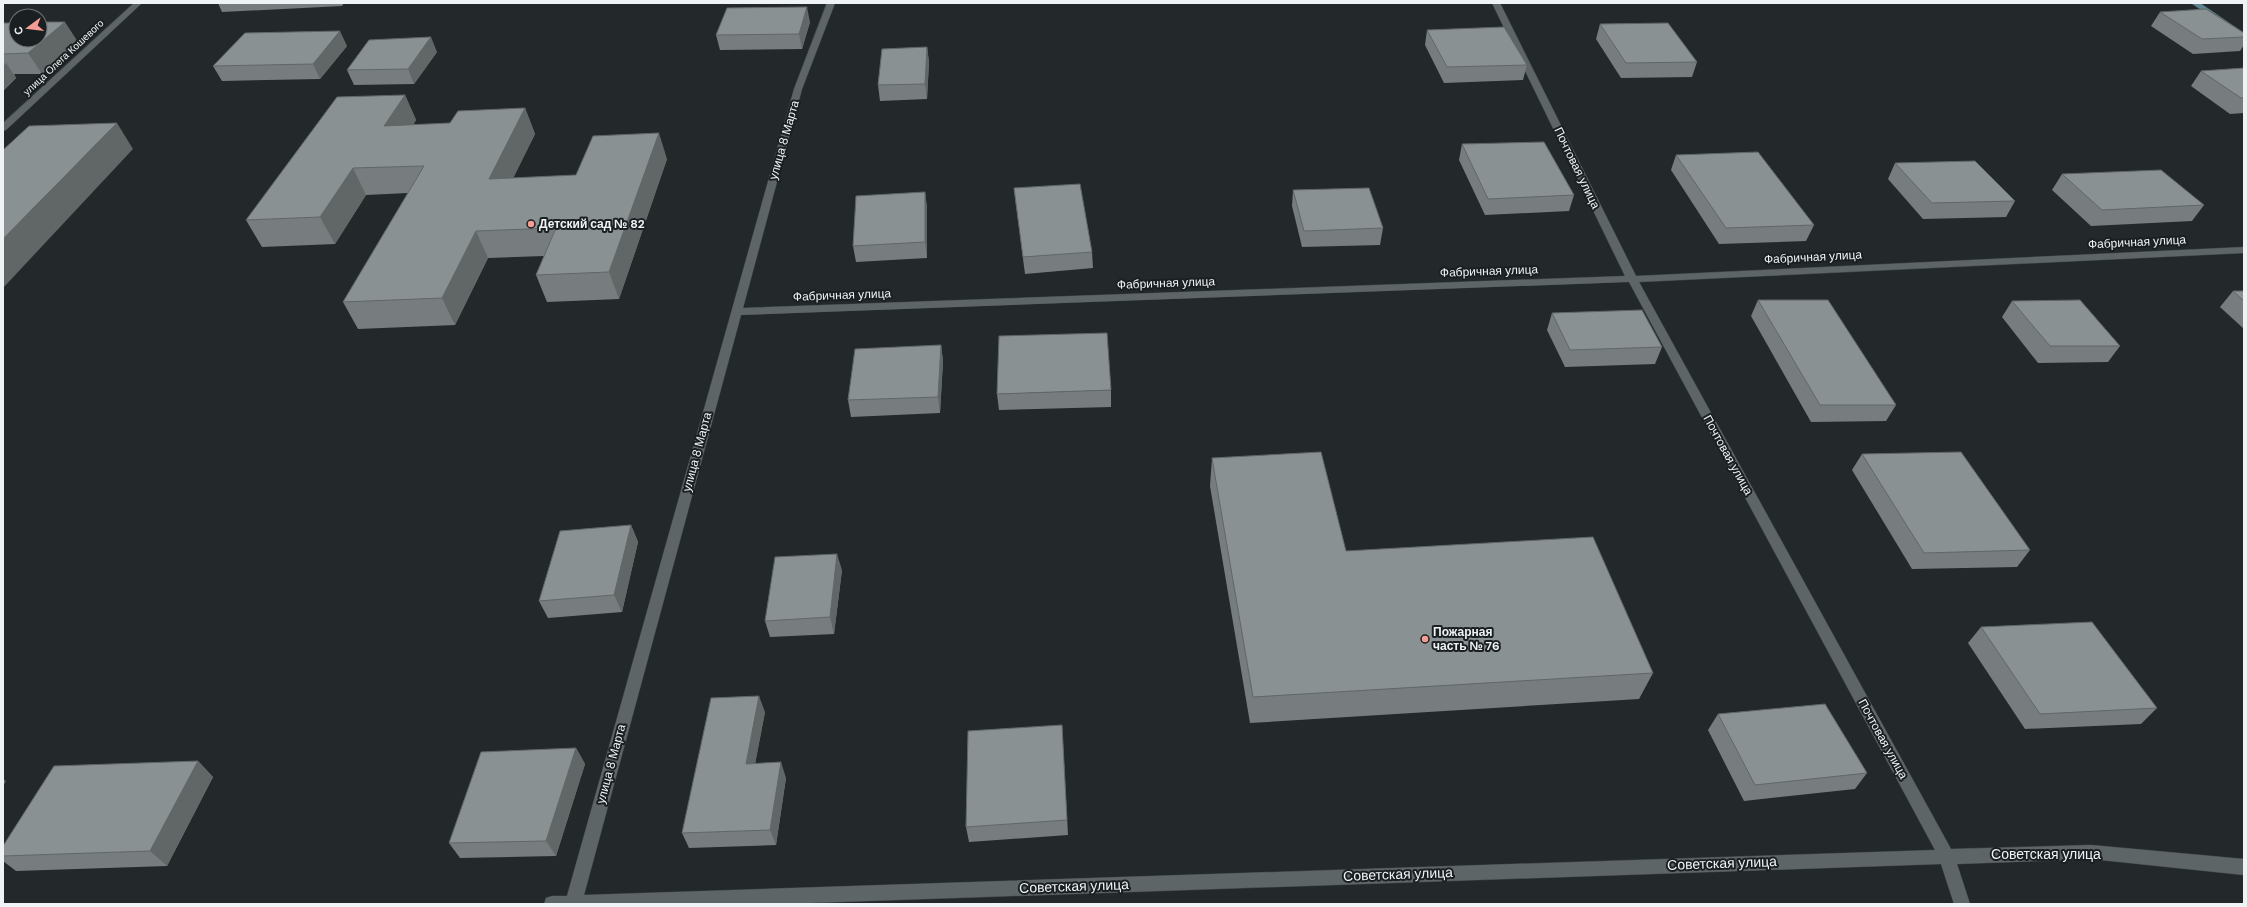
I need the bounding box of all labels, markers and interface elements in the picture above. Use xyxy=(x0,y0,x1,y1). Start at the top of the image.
north arrow xyxy=(8,8,48,48)
street label: улица Олега Кошевого xyxy=(20,16,107,98)
text: С xyxy=(11,25,26,36)
street label: улица 8 Марта xyxy=(765,98,803,182)
street label: Почтовая улица xyxy=(1550,125,1604,212)
place label: Детский сад № 82 xyxy=(539,216,645,232)
marker: Детский сад № 82 xyxy=(526,219,536,229)
street label: Фабричная улица xyxy=(2088,231,2187,253)
street label: Фабричная улица xyxy=(1764,246,1863,268)
street label: Фабричная улица xyxy=(1440,261,1539,281)
street label: Фабричная улица xyxy=(1117,273,1216,293)
street label: Фабричная улица xyxy=(793,285,892,305)
street label: улица 8 Марта xyxy=(679,410,715,494)
street label: Почтовая улица xyxy=(1699,412,1757,498)
place label: Пожарная часть № 76 xyxy=(1433,624,1500,654)
marker: Пожарная часть № 76 xyxy=(1420,634,1430,644)
street label: Почтовая улица xyxy=(1854,696,1912,782)
street label: улица 8 Марта xyxy=(593,722,629,806)
street label: Советская улица xyxy=(1991,845,2101,863)
street label: Советская улица xyxy=(1667,852,1777,874)
street label: Советская улица xyxy=(1343,863,1453,885)
street label: Советская улица xyxy=(1019,875,1129,897)

